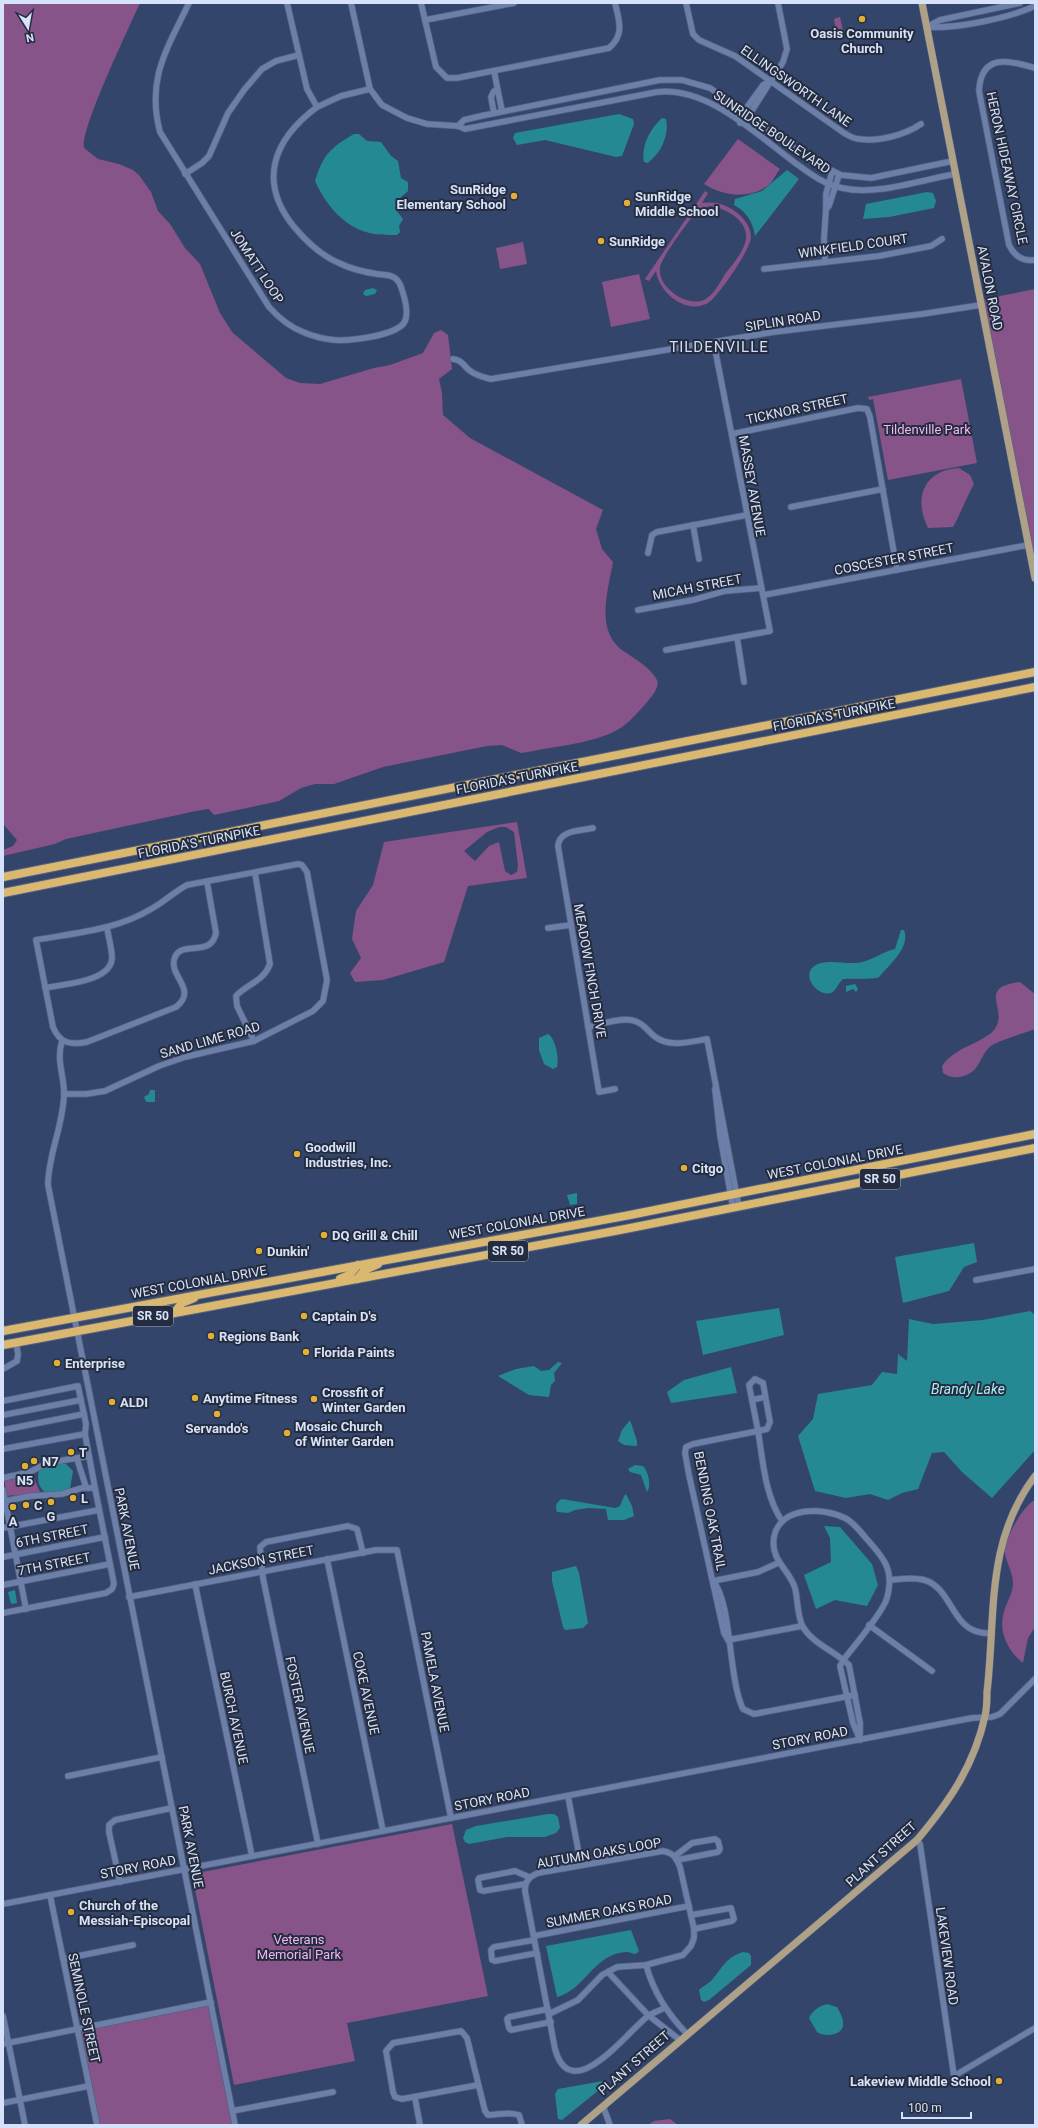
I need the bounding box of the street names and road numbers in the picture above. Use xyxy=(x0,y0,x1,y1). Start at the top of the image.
street label: ELLINGSWORTH LANE xyxy=(738,42,854,130)
street label: SUNRIDGE BOULEVARD xyxy=(711,87,833,177)
street label: HERON HIDEAWAY CIRCLE xyxy=(983,90,1031,246)
street label: JOMATT LOOP xyxy=(227,226,287,306)
street label: WINKFIELD COURT xyxy=(797,231,909,261)
street label: AVALON ROAD xyxy=(974,244,1006,332)
street label: SIPLIN ROAD xyxy=(744,308,822,334)
street label: TICKNOR STREET xyxy=(745,391,849,427)
street label: MASSEY AVENUE xyxy=(736,434,768,538)
street label: COSCESTER STREET xyxy=(833,540,955,578)
street label: MICAH STREET xyxy=(651,571,743,603)
street label: FLORIDA'S TURNPIKE xyxy=(772,696,896,734)
street label: FLORIDA'S TURNPIKE xyxy=(455,759,579,797)
street label: FLORIDA'S TURNPIKE xyxy=(137,823,261,861)
street label: MEADOW FINCH DRIVE xyxy=(571,903,609,1039)
street label: SAND LIME ROAD xyxy=(158,1019,262,1061)
street label: WEST COLONIAL DRIVE xyxy=(766,1142,904,1182)
road number: SR 50 xyxy=(860,1169,900,1189)
street label: WEST COLONIAL DRIVE xyxy=(448,1204,586,1242)
road number: SR 50 xyxy=(488,1241,528,1261)
street label: WEST COLONIAL DRIVE xyxy=(130,1263,268,1301)
road number: SR 50 xyxy=(133,1306,173,1326)
street label: BENDING OAK TRAIL xyxy=(691,1450,729,1572)
street label: PARK AVENUE xyxy=(112,1486,142,1572)
street label: 6TH STREET xyxy=(14,1522,90,1550)
street label: JACKSON STREET xyxy=(207,1542,315,1578)
street label: 7TH STREET xyxy=(16,1550,92,1578)
street label: PAMELA AVENUE xyxy=(418,1630,452,1734)
street label: COKE AVENUE xyxy=(350,1650,382,1736)
street label: FOSTER AVENUE xyxy=(282,1655,318,1755)
street label: BURCH AVENUE xyxy=(217,1670,251,1766)
street label: STORY ROAD xyxy=(771,1723,849,1753)
street label: STORY ROAD xyxy=(453,1784,531,1814)
street label: PARK AVENUE xyxy=(176,1804,206,1890)
street label: PLANT STREET xyxy=(843,1818,920,1890)
street label: AUTUMN OAKS LOOP xyxy=(536,1835,662,1871)
street label: STORY ROAD xyxy=(99,1852,177,1882)
street label: SUMMER OAKS ROAD xyxy=(545,1891,673,1931)
street label: LAKEVIEW ROAD xyxy=(933,1906,961,2006)
street label: SEMINOLE STREET xyxy=(65,1952,103,2065)
street label: PLANT STREET xyxy=(595,2028,673,2098)

